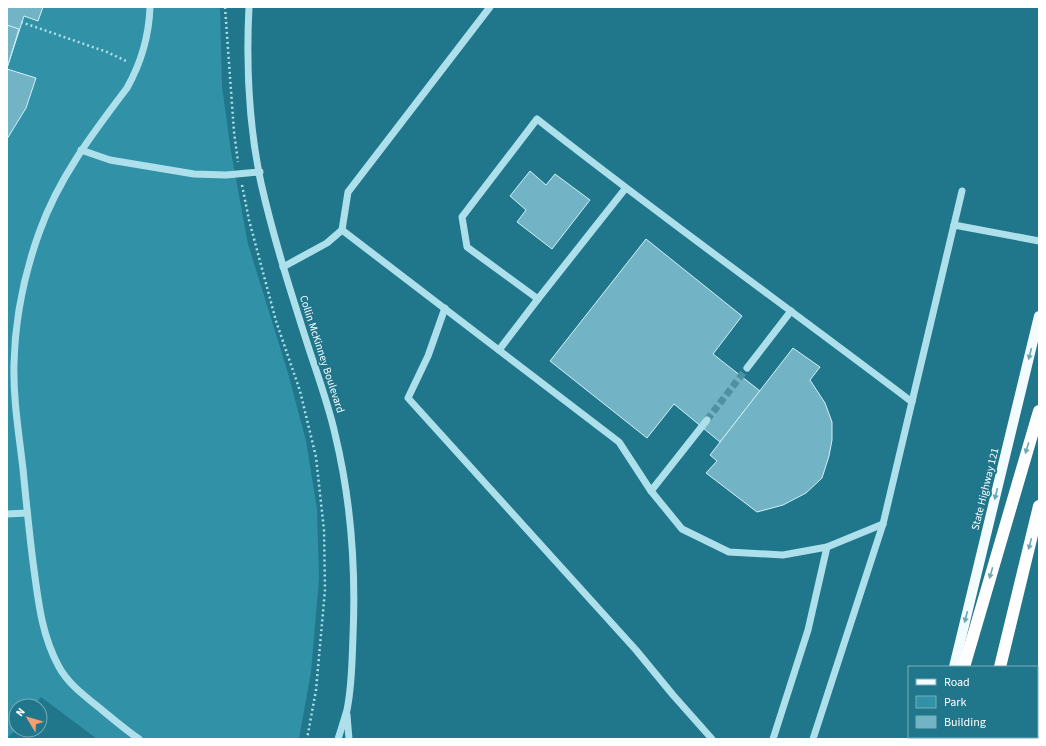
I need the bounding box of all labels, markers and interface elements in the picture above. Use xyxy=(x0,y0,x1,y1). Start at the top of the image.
street label: Collin McKinney Boulevard xyxy=(296,293,348,415)
one-way arrow xyxy=(1026,347,1032,360)
one-way arrow xyxy=(1024,442,1030,454)
street label: State Highway 121 xyxy=(968,446,1002,532)
one-way arrow xyxy=(993,488,999,500)
one-way arrow xyxy=(1027,538,1033,550)
one-way arrow xyxy=(988,567,994,579)
one-way arrow xyxy=(963,611,969,623)
legend xyxy=(908,666,1038,738)
text: Road xyxy=(944,674,970,691)
text: Park xyxy=(944,694,966,711)
north arrow xyxy=(8,698,48,738)
text: N xyxy=(12,705,29,720)
text: Building xyxy=(944,714,986,731)

